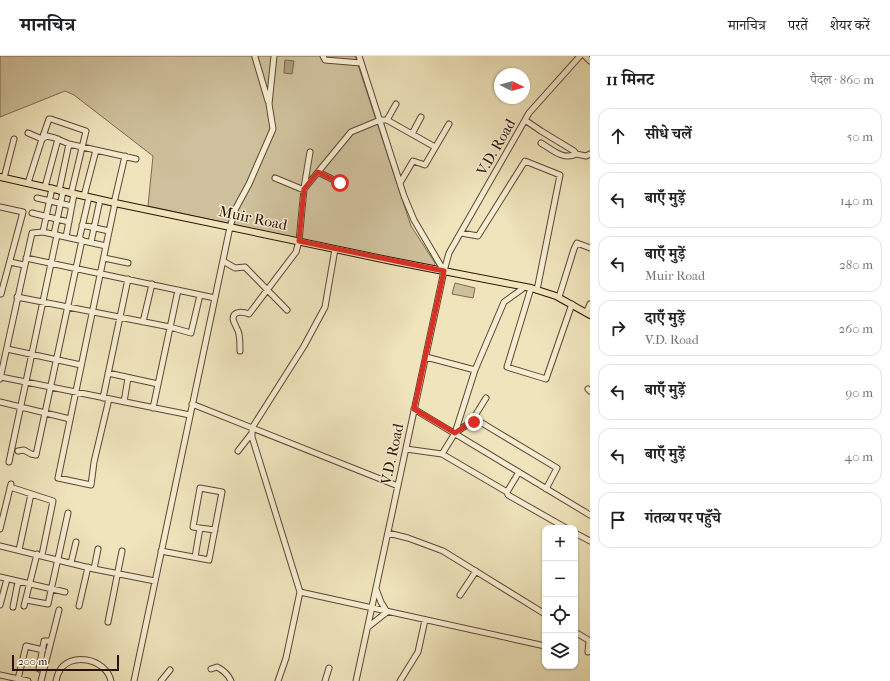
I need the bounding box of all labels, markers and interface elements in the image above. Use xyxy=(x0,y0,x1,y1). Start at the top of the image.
text: मानचित्र xyxy=(20,14,75,36)
text: मानचित्र xyxy=(728,17,766,34)
text: परतें xyxy=(788,17,808,34)
text: शेयर करें xyxy=(830,17,870,34)
north arrow xyxy=(494,68,530,104)
text: 11 मिनट xyxy=(606,69,654,89)
text: पैदल · 860 m xyxy=(810,72,874,87)
street label: V.D. Road xyxy=(472,115,520,179)
icon: ahead xyxy=(607,125,629,147)
text: सीधे चलें xyxy=(645,125,692,143)
text: 50 m xyxy=(847,129,873,144)
route start xyxy=(331,174,349,192)
icon: left xyxy=(607,189,629,211)
text: बाएँ मुड़ें xyxy=(645,189,685,207)
text: 140 m xyxy=(840,193,873,208)
street label: Muir Road xyxy=(217,202,290,234)
text: बाएँ मुड़ें xyxy=(645,245,685,263)
icon: left xyxy=(607,253,629,275)
text: 280 m xyxy=(839,257,873,272)
text: Muir Road xyxy=(645,268,705,283)
text: दाएँ मुड़ें xyxy=(645,309,685,327)
icon: right xyxy=(607,317,629,339)
text: 260 m xyxy=(839,321,873,336)
text: V.D. Road xyxy=(645,332,699,347)
icon: left xyxy=(607,381,629,403)
text: बाएँ मुड़ें xyxy=(645,381,685,399)
text: 90 m xyxy=(845,385,873,400)
route end xyxy=(465,413,483,431)
street label: V.D. Road xyxy=(377,421,407,487)
icon: left xyxy=(607,445,629,467)
text: बाएँ मुड़ें xyxy=(645,445,685,463)
text: 40 m xyxy=(845,449,873,464)
icon: arrive xyxy=(607,509,629,531)
text: गंतव्य पर पहुँचे xyxy=(645,509,721,527)
map controls xyxy=(542,525,578,669)
button: + xyxy=(542,525,578,561)
button: − xyxy=(542,561,578,597)
button: locate xyxy=(542,597,578,633)
button: layers xyxy=(542,633,578,669)
scale bar xyxy=(12,653,119,672)
text: 200 m xyxy=(18,655,47,668)

